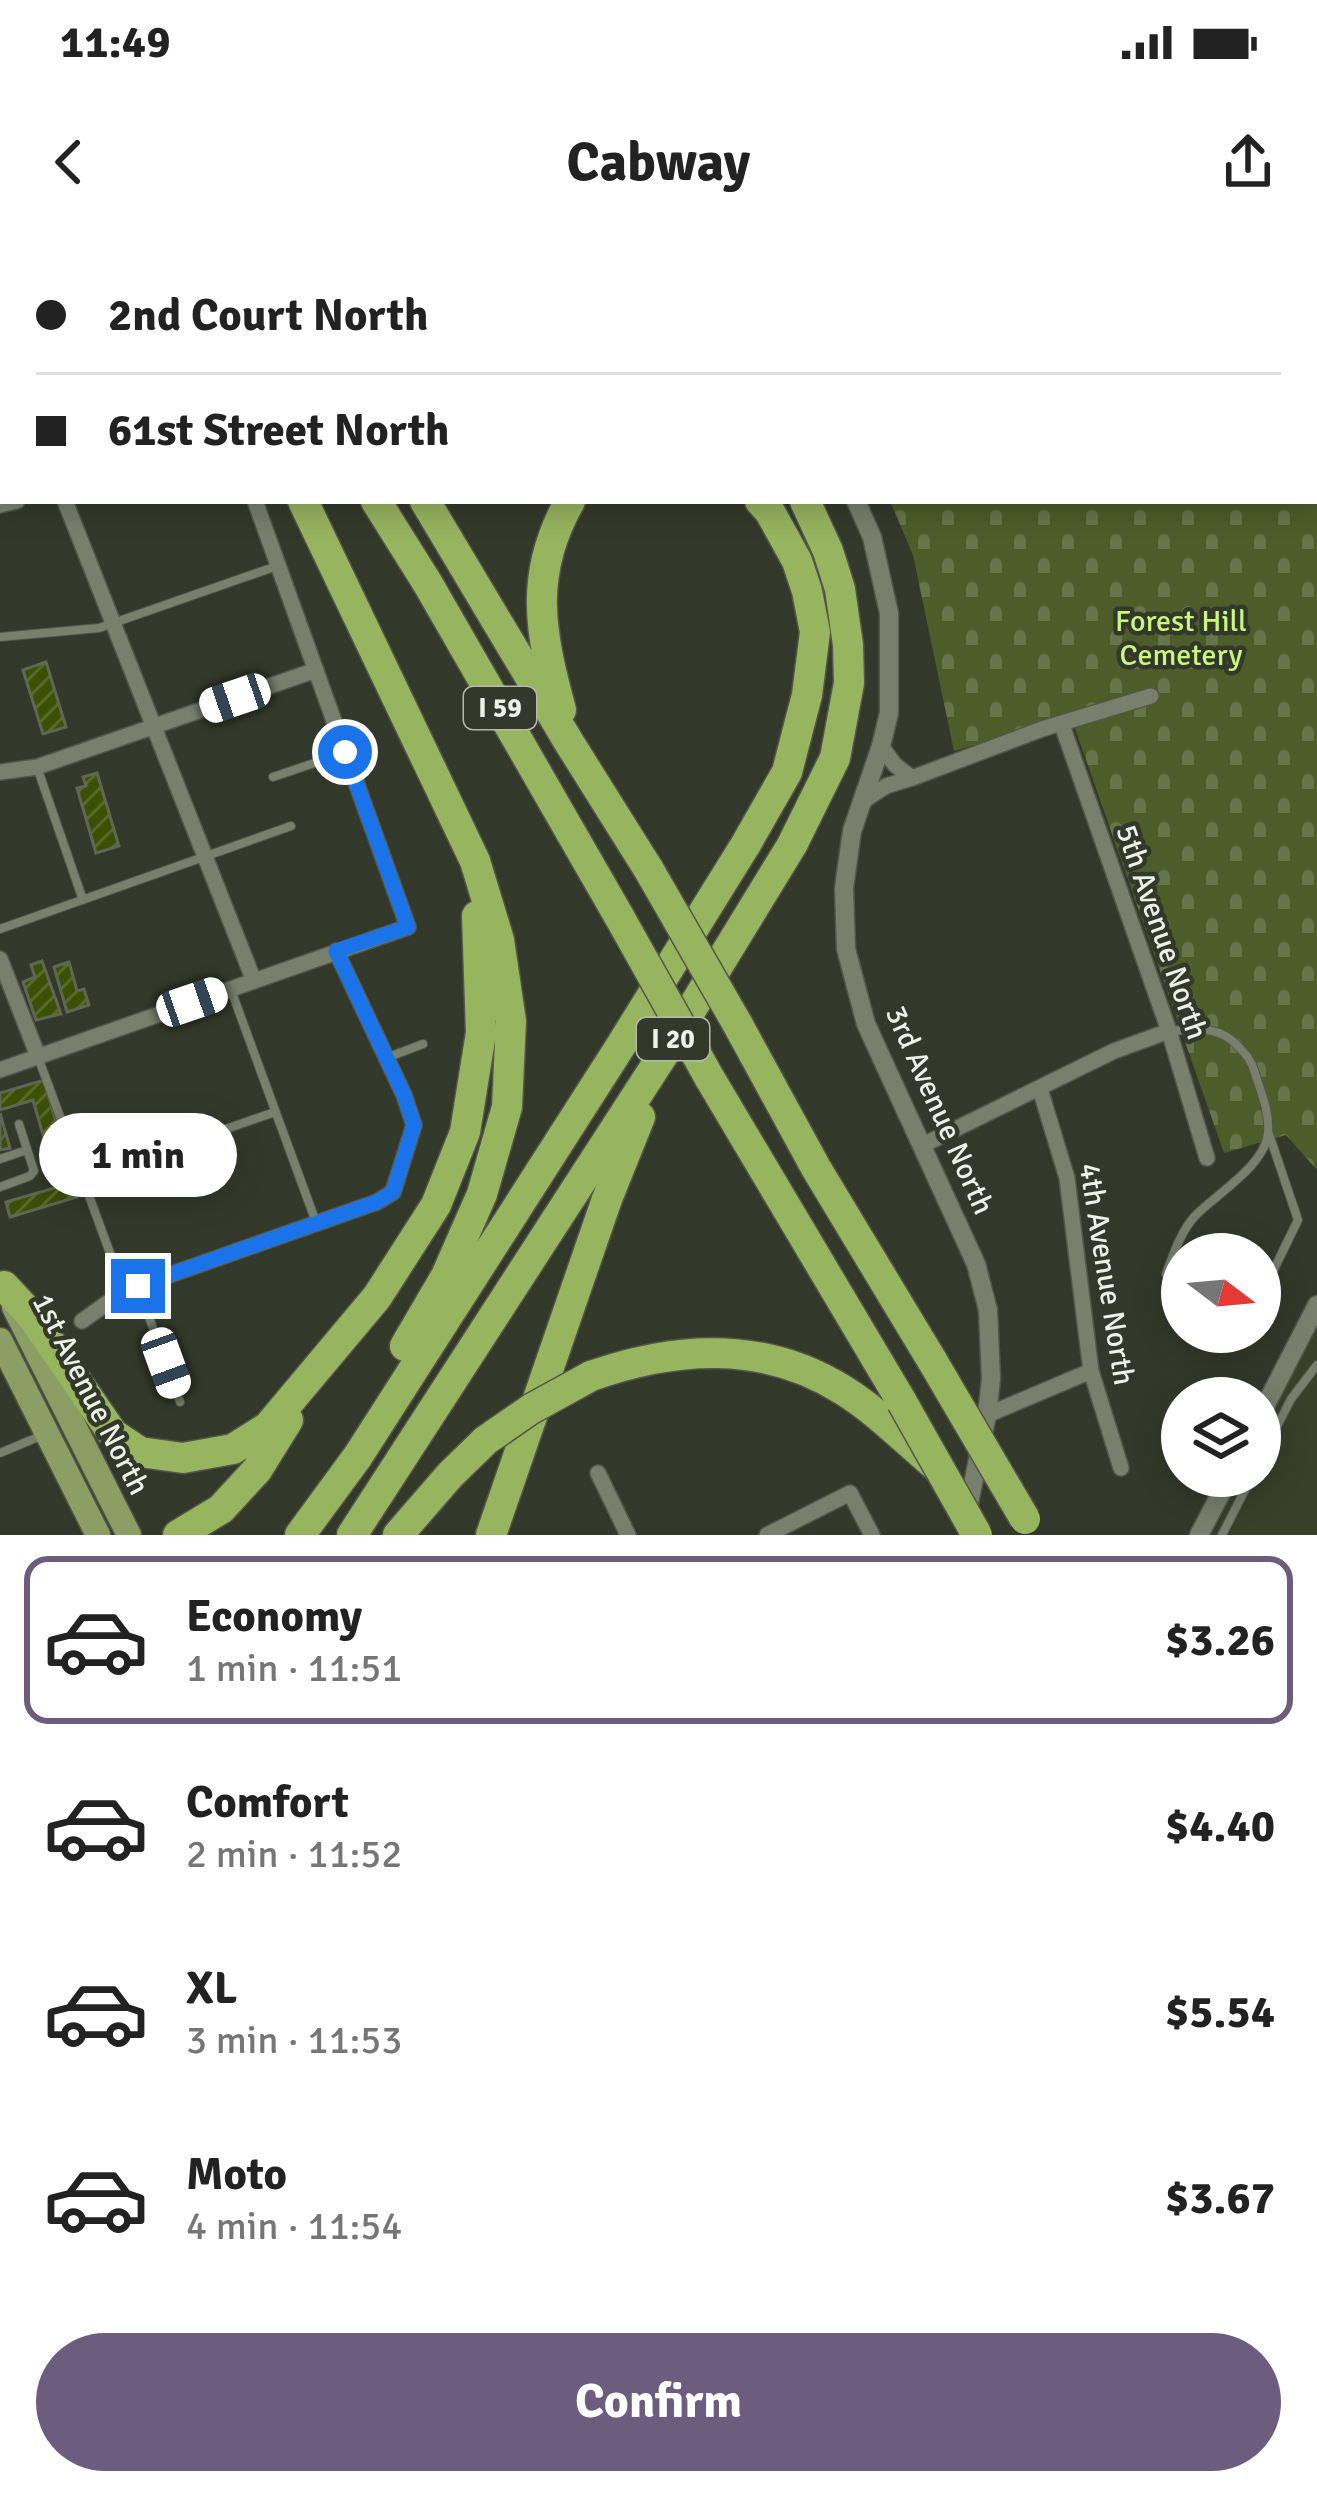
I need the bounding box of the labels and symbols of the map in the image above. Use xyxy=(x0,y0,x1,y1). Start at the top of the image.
park label: Forest Hill Cemetery xyxy=(1115,603,1247,674)
car xyxy=(195,669,275,727)
road number: I 59 xyxy=(464,687,536,729)
route start xyxy=(318,725,372,779)
street label: 5th Avenue North xyxy=(1107,820,1216,1044)
car xyxy=(152,973,232,1031)
street label: 3rd Avenue North xyxy=(877,1000,1002,1220)
road number: I 20 xyxy=(637,1018,709,1060)
callout: 1 min xyxy=(39,1112,237,1196)
street label: 4th Avenue North xyxy=(1071,1160,1142,1388)
north arrow xyxy=(1161,1233,1281,1353)
route end xyxy=(111,1259,165,1313)
street label: 1st Avenue North xyxy=(24,1287,157,1501)
car xyxy=(137,1323,195,1403)

